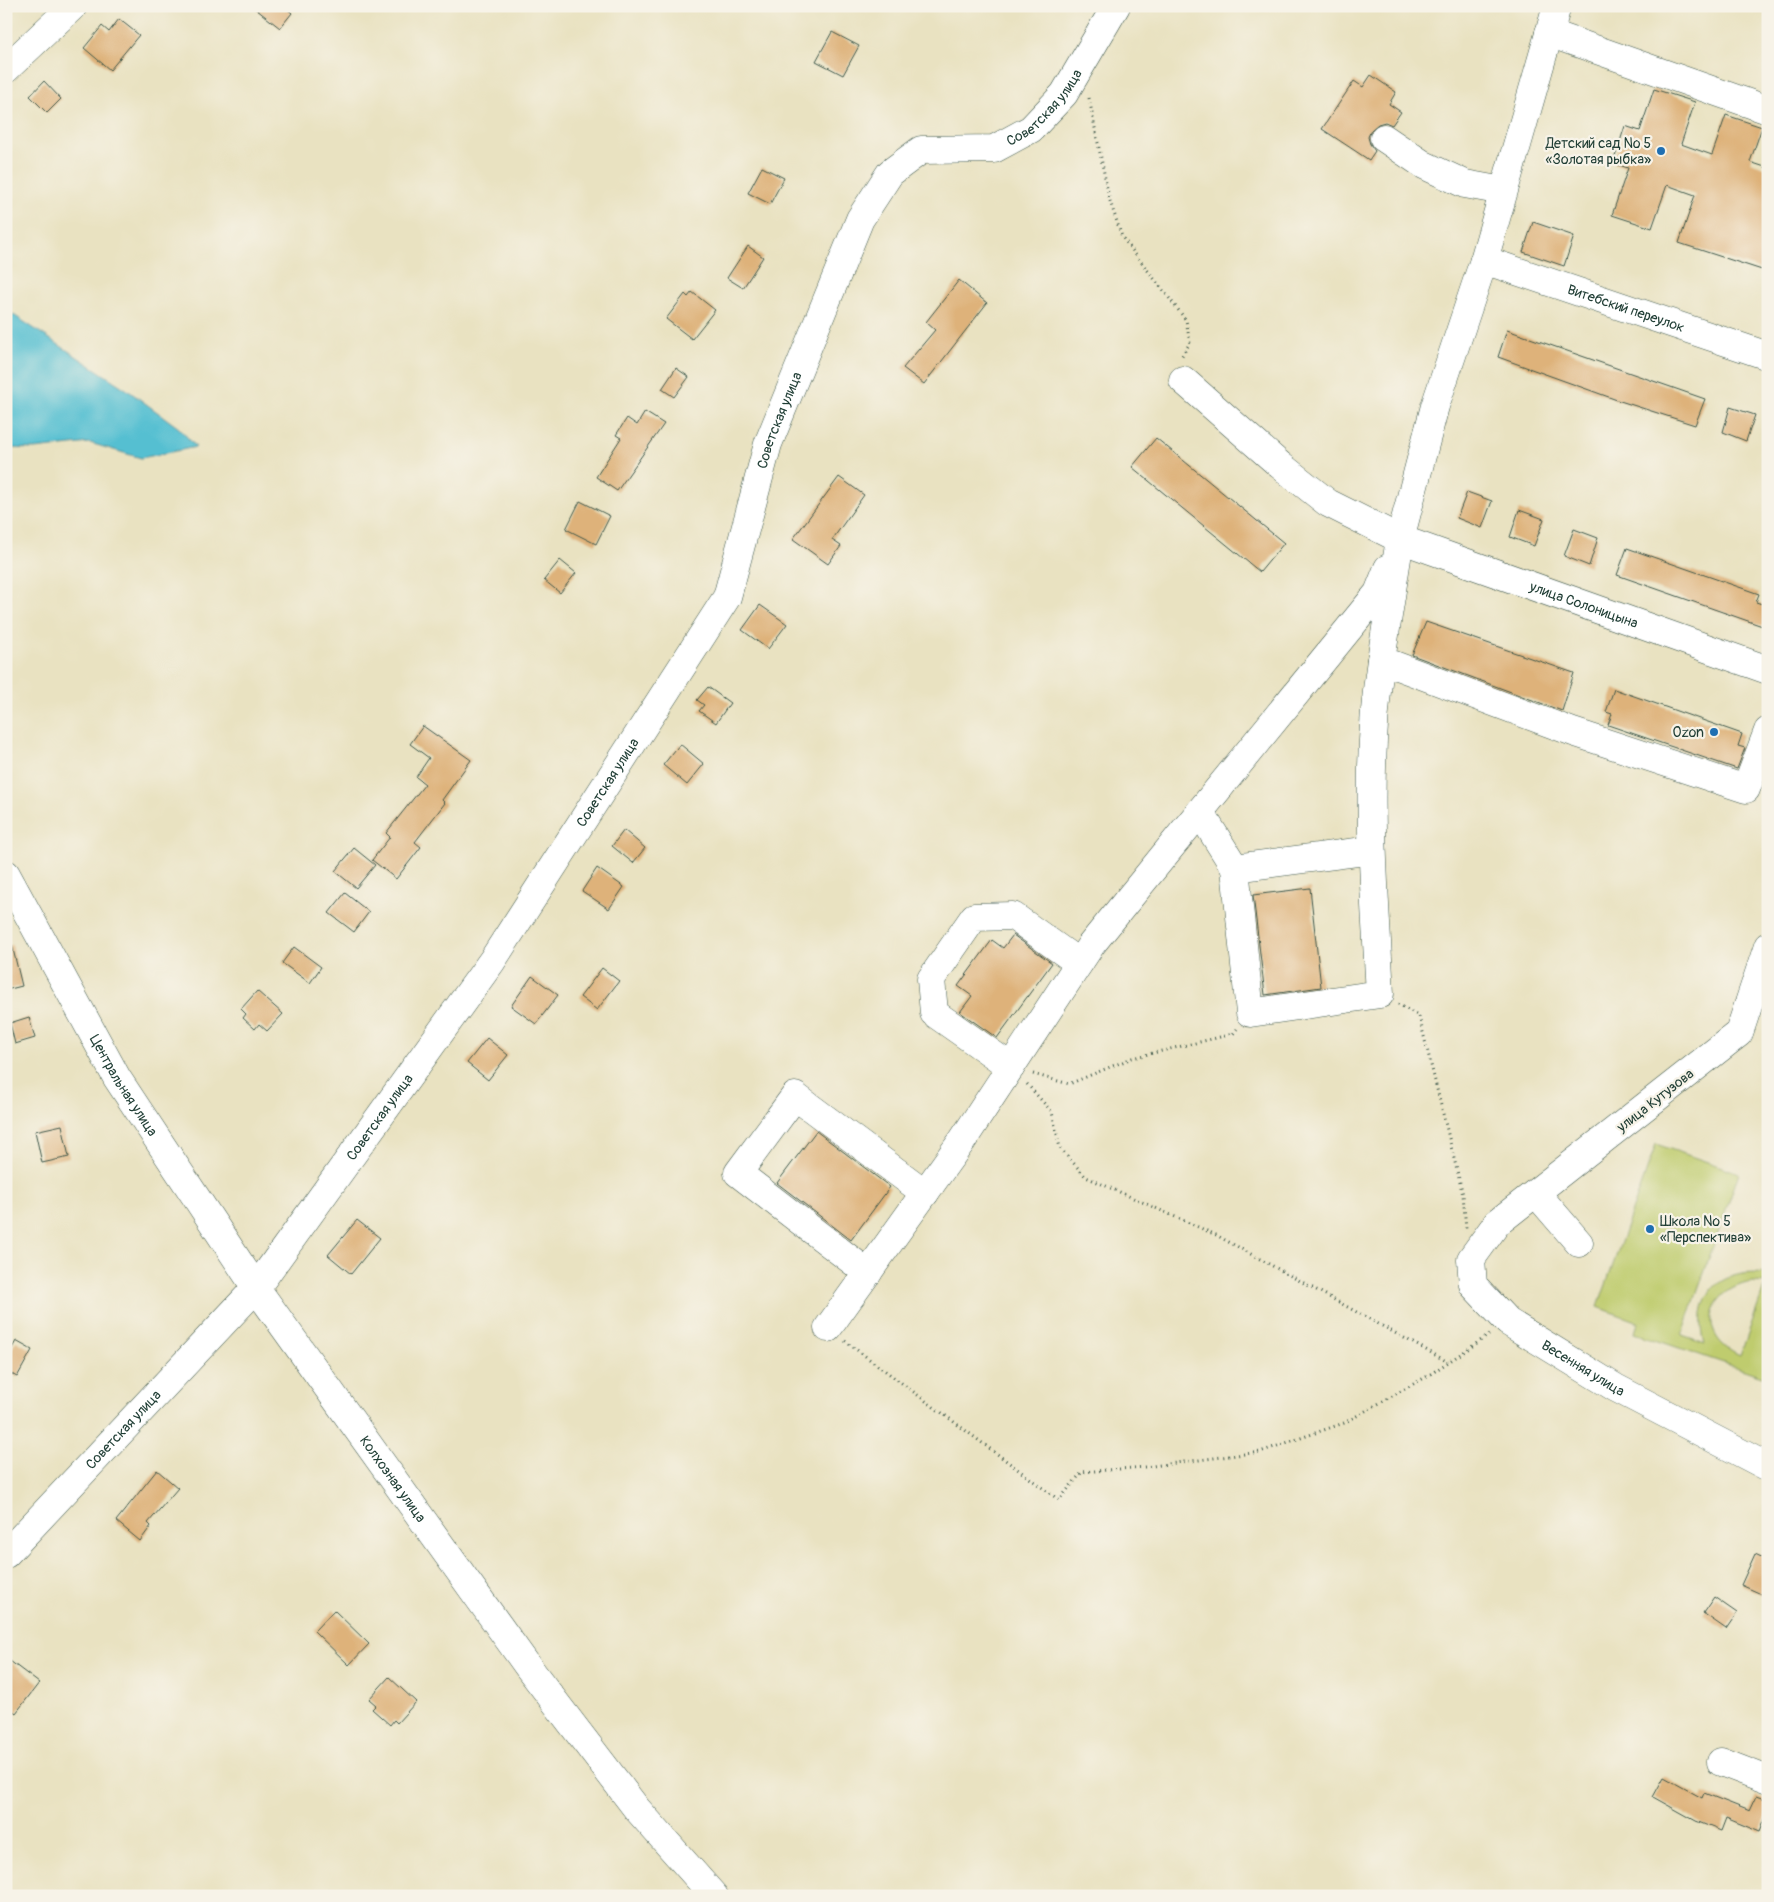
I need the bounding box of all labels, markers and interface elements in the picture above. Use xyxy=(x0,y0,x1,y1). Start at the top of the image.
street label: Советская улица xyxy=(1004,66,1086,150)
place label: Детский сад № 5 «Золотая рыбка» xyxy=(1545,135,1651,168)
marker: Детский сад № 5 «Золотая рыбка» xyxy=(1655,145,1667,157)
street label: Витебский переулок xyxy=(1565,281,1687,336)
street label: Советская улица xyxy=(754,369,806,471)
street label: улица Солоницына xyxy=(1527,578,1640,632)
place label: Ozon xyxy=(1673,724,1704,741)
marker: Ozon xyxy=(1708,726,1720,738)
street label: Советская улица xyxy=(573,735,643,830)
street label: Центральная улица xyxy=(86,1032,161,1139)
street label: улица Кутузова xyxy=(1613,1065,1697,1136)
street label: Советская улица xyxy=(343,1071,417,1164)
place label: Школа № 5 «Перспектива» xyxy=(1660,1213,1751,1246)
marker: Школа № 5 «Перспектива» xyxy=(1644,1223,1656,1235)
street label: Весенняя улица xyxy=(1538,1337,1627,1400)
street label: Советская улица xyxy=(82,1387,165,1473)
street label: Колхозная улица xyxy=(356,1433,429,1526)

